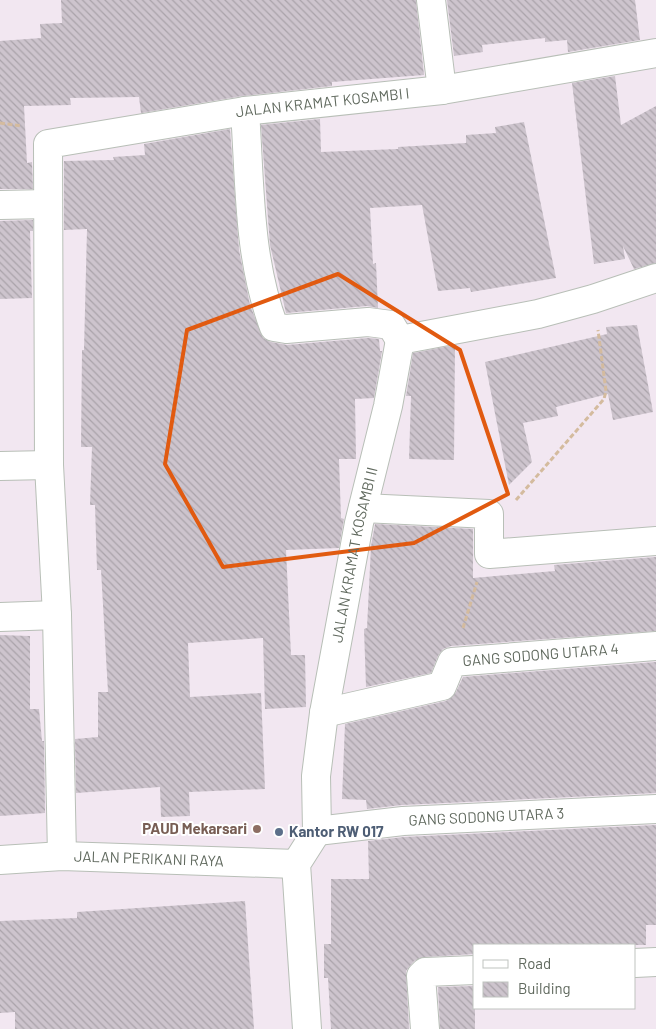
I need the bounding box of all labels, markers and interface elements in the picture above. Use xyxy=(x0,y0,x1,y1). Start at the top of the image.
street label: JALAN KRAMAT KOSAMBI I xyxy=(234,84,410,120)
street label: JALAN KRAMAT KOSAMBI II xyxy=(327,465,381,644)
street label: GANG SODONG UTARA 4 xyxy=(462,639,619,669)
street label: GANG SODONG UTARA 3 xyxy=(408,803,565,829)
place label: PAUD Mekarsari xyxy=(142,819,247,837)
place label: Kantor RW 017 xyxy=(289,822,384,840)
marker: PAUD Mekarsari xyxy=(251,823,263,835)
marker: Kantor RW 017 xyxy=(273,826,285,838)
street label: JALAN PERIKANI RAYA xyxy=(74,846,224,870)
legend xyxy=(473,944,636,1009)
text: Road xyxy=(518,954,551,972)
text: Building xyxy=(518,979,571,997)

